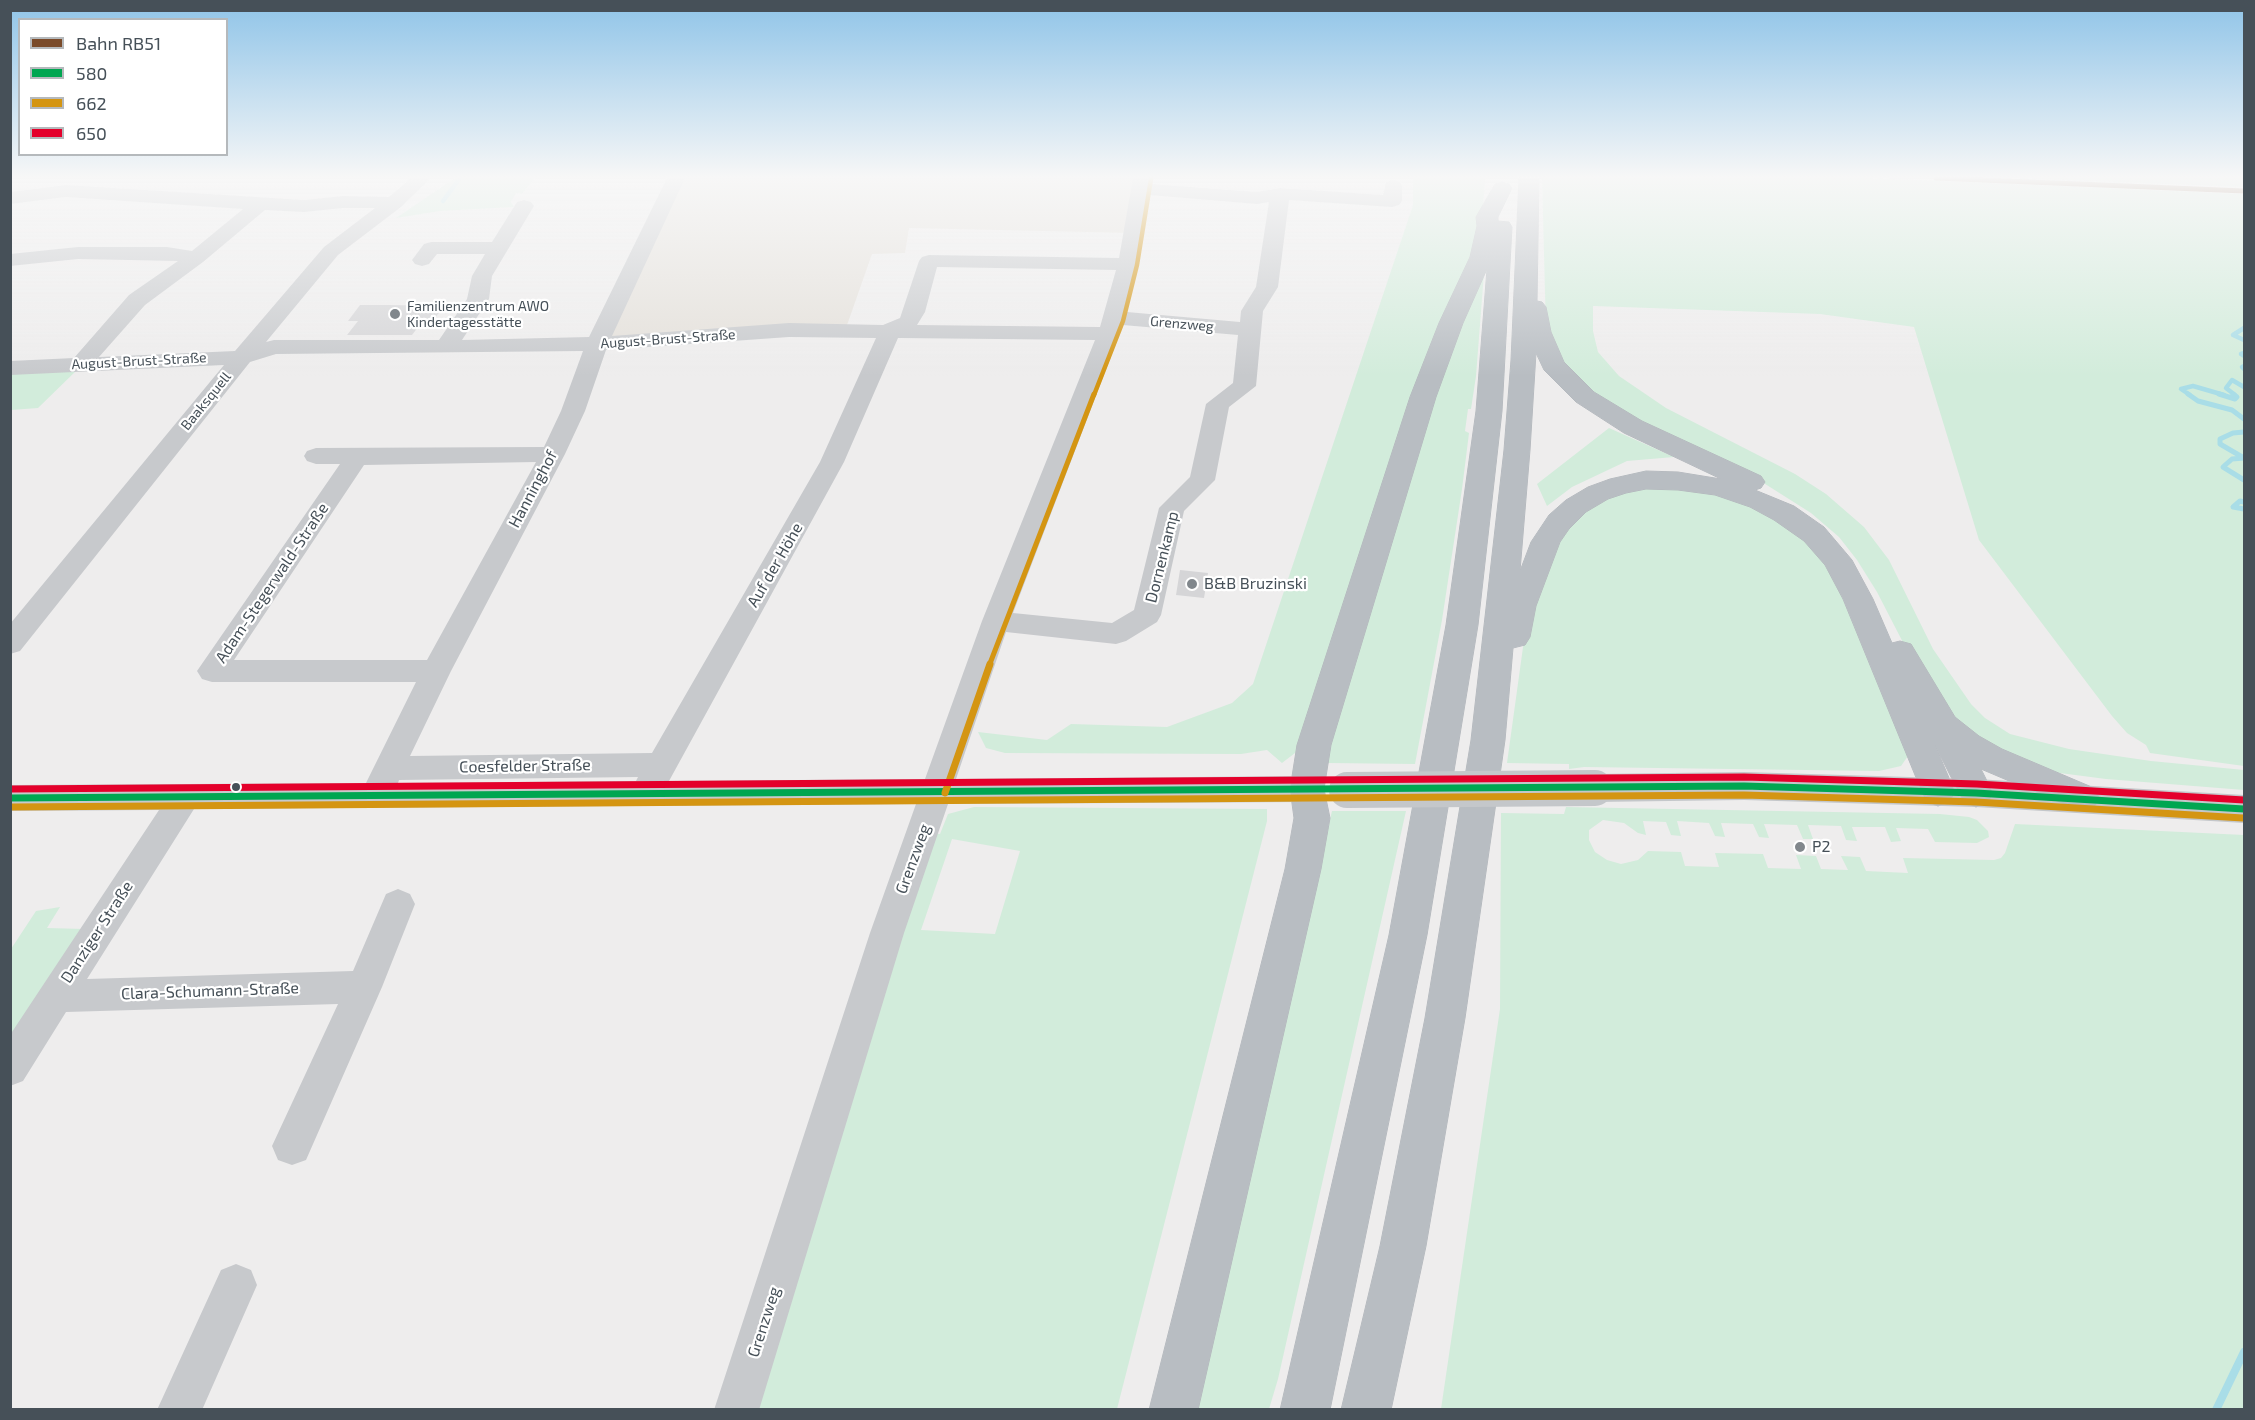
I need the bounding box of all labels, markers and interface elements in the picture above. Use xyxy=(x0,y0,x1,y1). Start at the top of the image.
legend xyxy=(18,18,228,156)
text: Bahn RB51 xyxy=(76,32,161,54)
text: 580 xyxy=(76,62,107,84)
text: 662 xyxy=(76,92,107,114)
text: 650 xyxy=(76,122,107,144)
place label: Familienzentrum AWO Kindertagesstätte xyxy=(407,298,549,330)
marker: Familienzentrum AWO Kindertagesstätte xyxy=(388,307,402,321)
street label: Grenzweg xyxy=(1149,313,1215,335)
street label: August-Brust-Straße xyxy=(600,326,736,352)
street label: August-Brust-Straße xyxy=(71,349,207,373)
street label: Baaksquell xyxy=(177,368,235,434)
street label: Hanninghof xyxy=(505,447,561,531)
street label: Adam-Stegerwald-Straße xyxy=(211,499,333,667)
street label: Dornenkamp xyxy=(1141,509,1183,605)
street label: Auf der Höhe xyxy=(743,519,807,611)
place label: B&B Bruzinski xyxy=(1204,574,1307,594)
marker: B&B Bruzinski xyxy=(1185,577,1199,591)
street label: Coesfelder Straße xyxy=(459,755,591,777)
unlabelled marker xyxy=(230,781,242,793)
street label: Grenzweg xyxy=(892,821,934,897)
place label: P2 xyxy=(1812,837,1830,857)
marker: P2 xyxy=(1793,840,1807,854)
street label: Danziger Straße xyxy=(57,877,137,987)
street label: Clara-Schumann-Straße xyxy=(121,978,299,1004)
street label: Grenzweg xyxy=(744,1284,784,1360)

